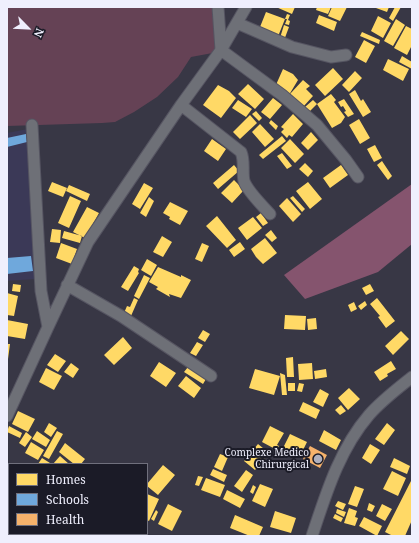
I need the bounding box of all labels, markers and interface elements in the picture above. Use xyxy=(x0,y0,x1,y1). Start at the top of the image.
north arrow xyxy=(8,8,48,48)
text: N xyxy=(31,26,48,40)
place label: Complexe Medico Chirurgical xyxy=(225,447,309,470)
marker: Complexe Medico Chirurgical xyxy=(312,453,324,465)
legend xyxy=(8,463,148,535)
text: Homes xyxy=(46,471,86,488)
text: Schools xyxy=(46,491,89,508)
text: Health xyxy=(46,511,84,528)

